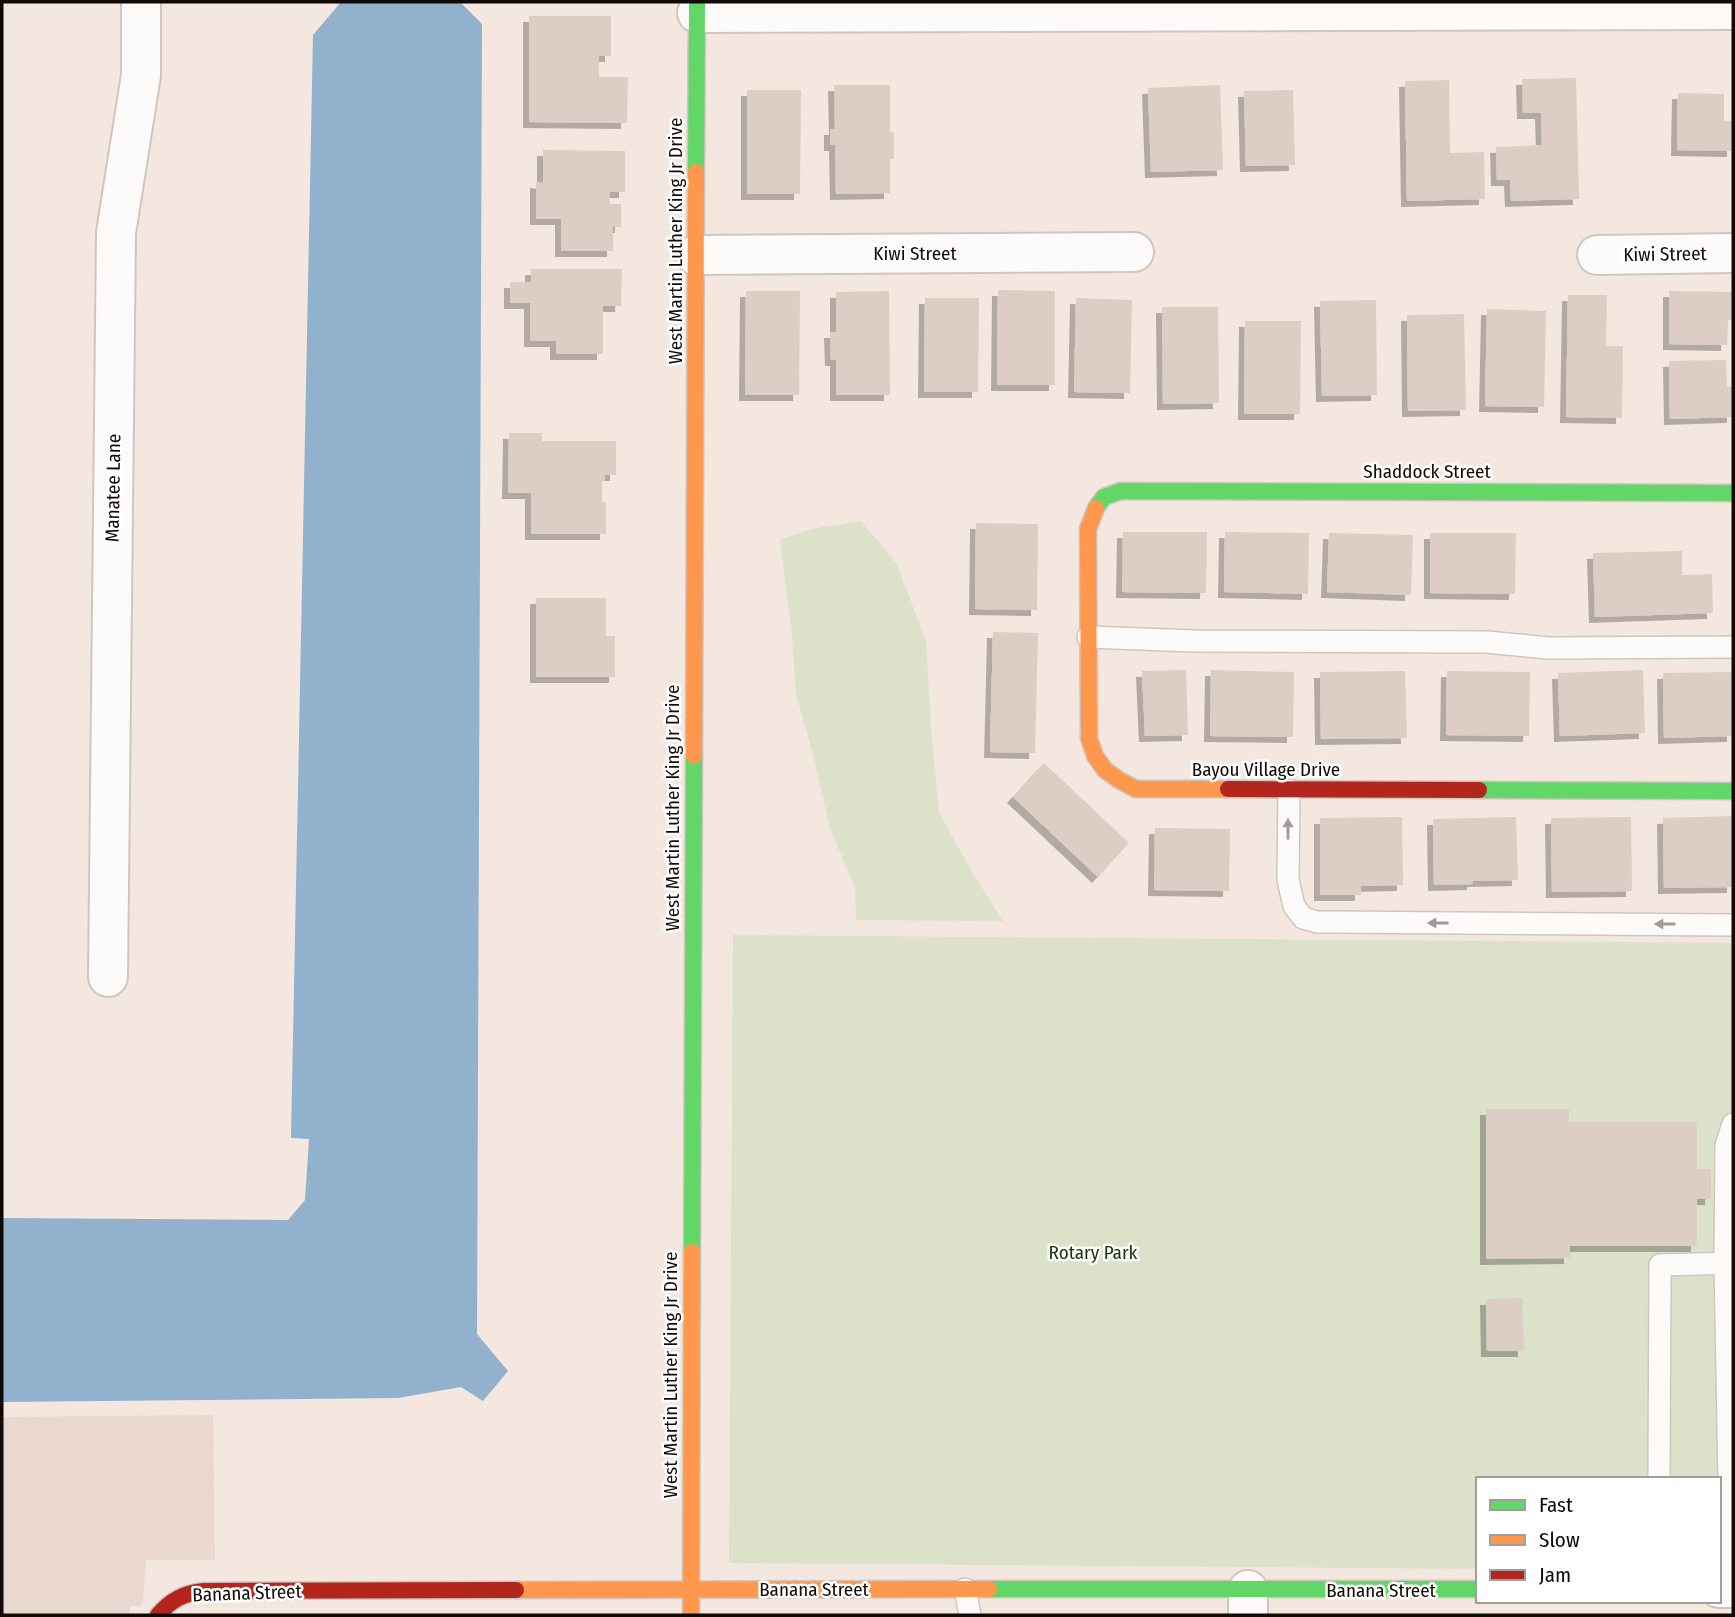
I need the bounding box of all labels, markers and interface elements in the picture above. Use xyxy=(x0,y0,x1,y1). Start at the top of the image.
street label: West Martin Luther King Jr Drive xyxy=(664,118,687,364)
street label: Kiwi Street xyxy=(873,242,957,265)
street label: Kiwi Street xyxy=(1623,242,1708,266)
street label: Manatee Lane xyxy=(101,434,125,542)
street label: Shaddock Street xyxy=(1363,460,1491,483)
street label: West Martin Luther King Jr Drive xyxy=(661,685,684,931)
street label: Bayou Village Drive xyxy=(1192,758,1340,781)
one-way arrow xyxy=(1282,818,1294,840)
one-way arrow xyxy=(1426,917,1448,929)
one-way arrow xyxy=(1654,918,1676,930)
park label: Rotary Park xyxy=(1049,1241,1138,1264)
street label: West Martin Luther King Jr Drive xyxy=(659,1252,682,1498)
legend xyxy=(1476,1477,1721,1603)
text: Fast xyxy=(1539,1492,1573,1518)
text: Slow xyxy=(1539,1527,1580,1553)
text: Jam xyxy=(1539,1562,1571,1588)
street label: Banana Street xyxy=(759,1578,870,1601)
street label: Banana Street xyxy=(1326,1579,1437,1602)
street label: Banana Street xyxy=(192,1580,303,1606)

